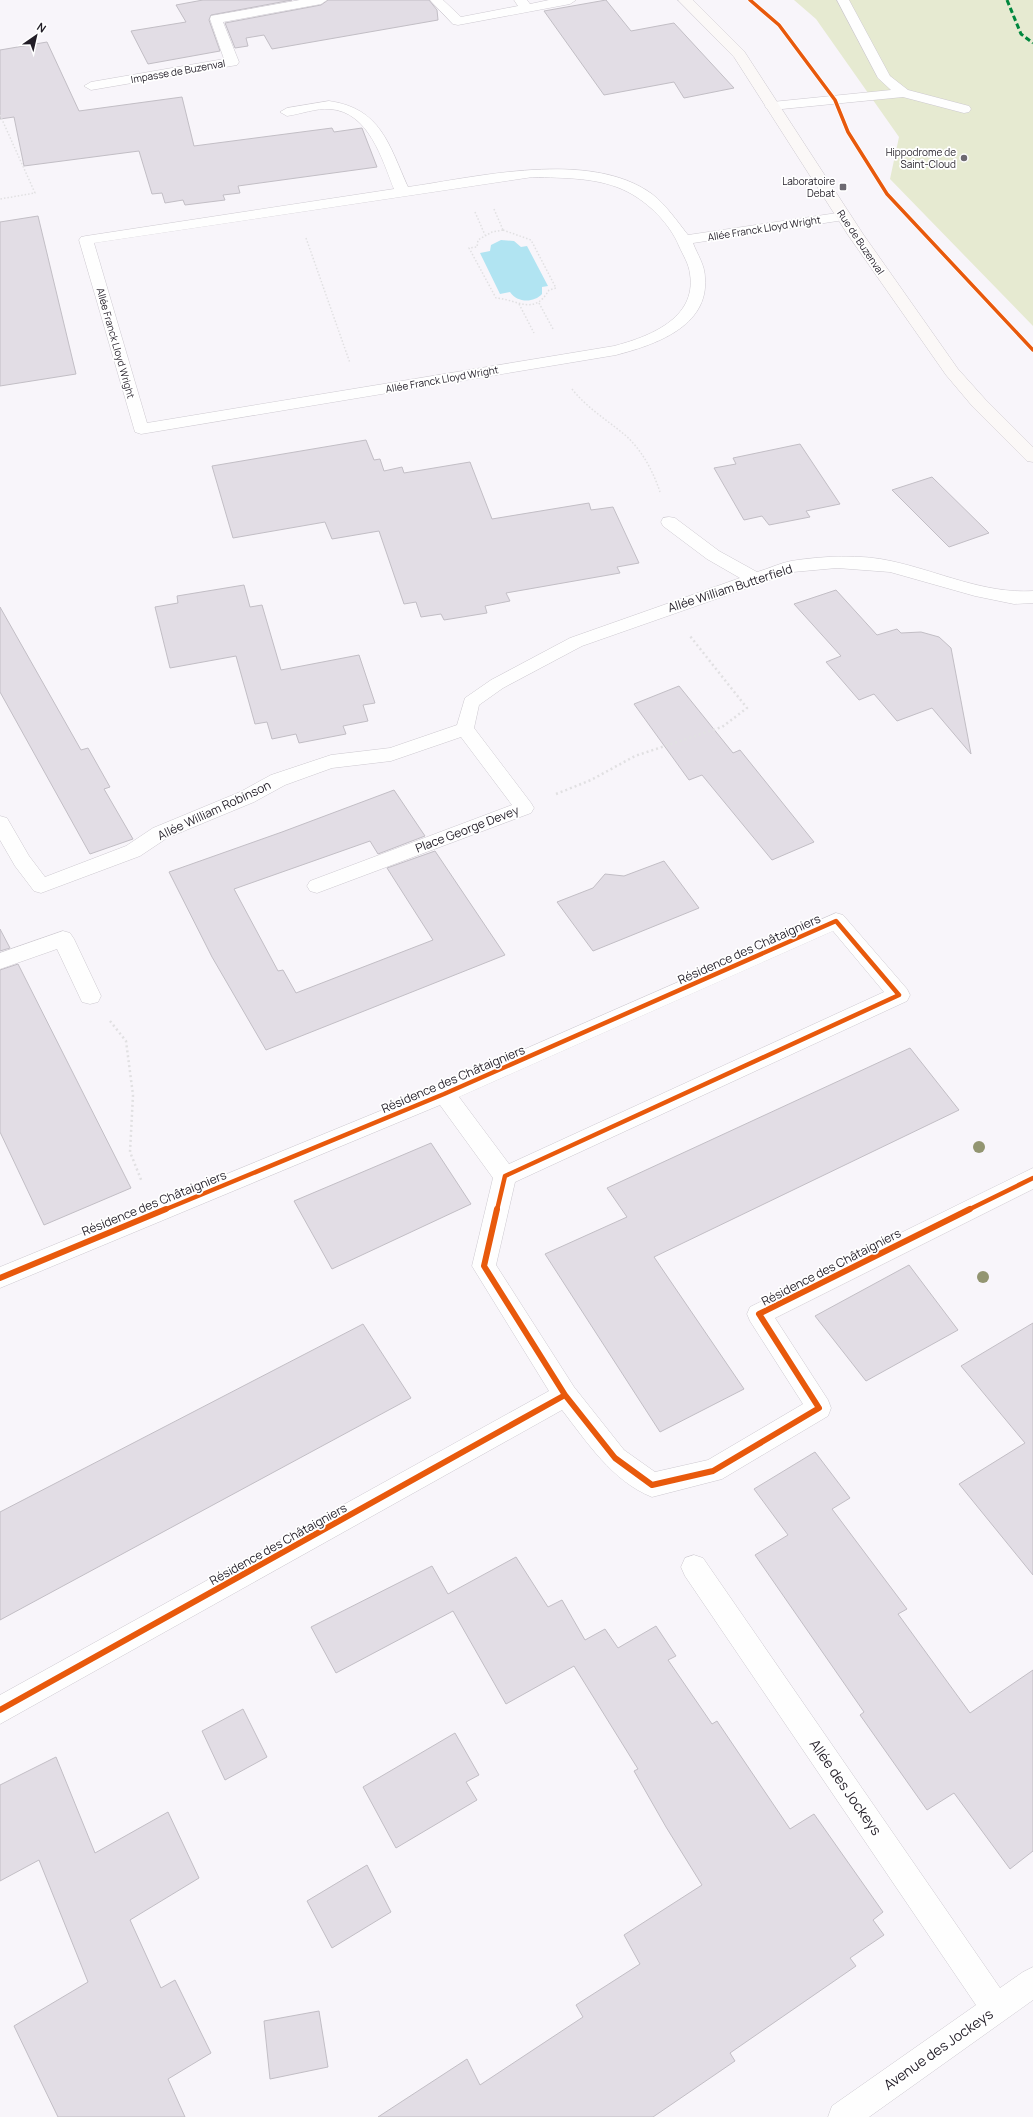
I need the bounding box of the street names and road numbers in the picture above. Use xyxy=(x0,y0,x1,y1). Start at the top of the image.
street label: Impasse de Buzenval xyxy=(130,56,226,86)
street label: Rue de Buzenval xyxy=(834,207,888,277)
street label: Allée Franck Lloyd Wright xyxy=(706,212,822,244)
street label: Allée Franck Lloyd Wright xyxy=(94,286,138,400)
street label: Allée Franck Lloyd Wright xyxy=(384,362,500,396)
street label: Allée William Butterfield xyxy=(666,560,794,616)
street label: Allée William Robinson xyxy=(155,776,273,844)
street label: Place George Devey xyxy=(413,801,522,857)
street label: Résidence des Châtaigniers xyxy=(675,910,823,988)
street label: Résidence des Châtaigniers xyxy=(379,1041,527,1117)
street label: Résidence des Châtaigniers xyxy=(79,1166,229,1240)
street label: Résidence des Châtaigniers xyxy=(758,1224,904,1310)
street label: Résidence des Châtaigniers xyxy=(206,1499,350,1589)
street label: Allée des Jockeys xyxy=(806,1735,886,1839)
street label: Avenue des Jockeys xyxy=(880,2004,996,2094)

